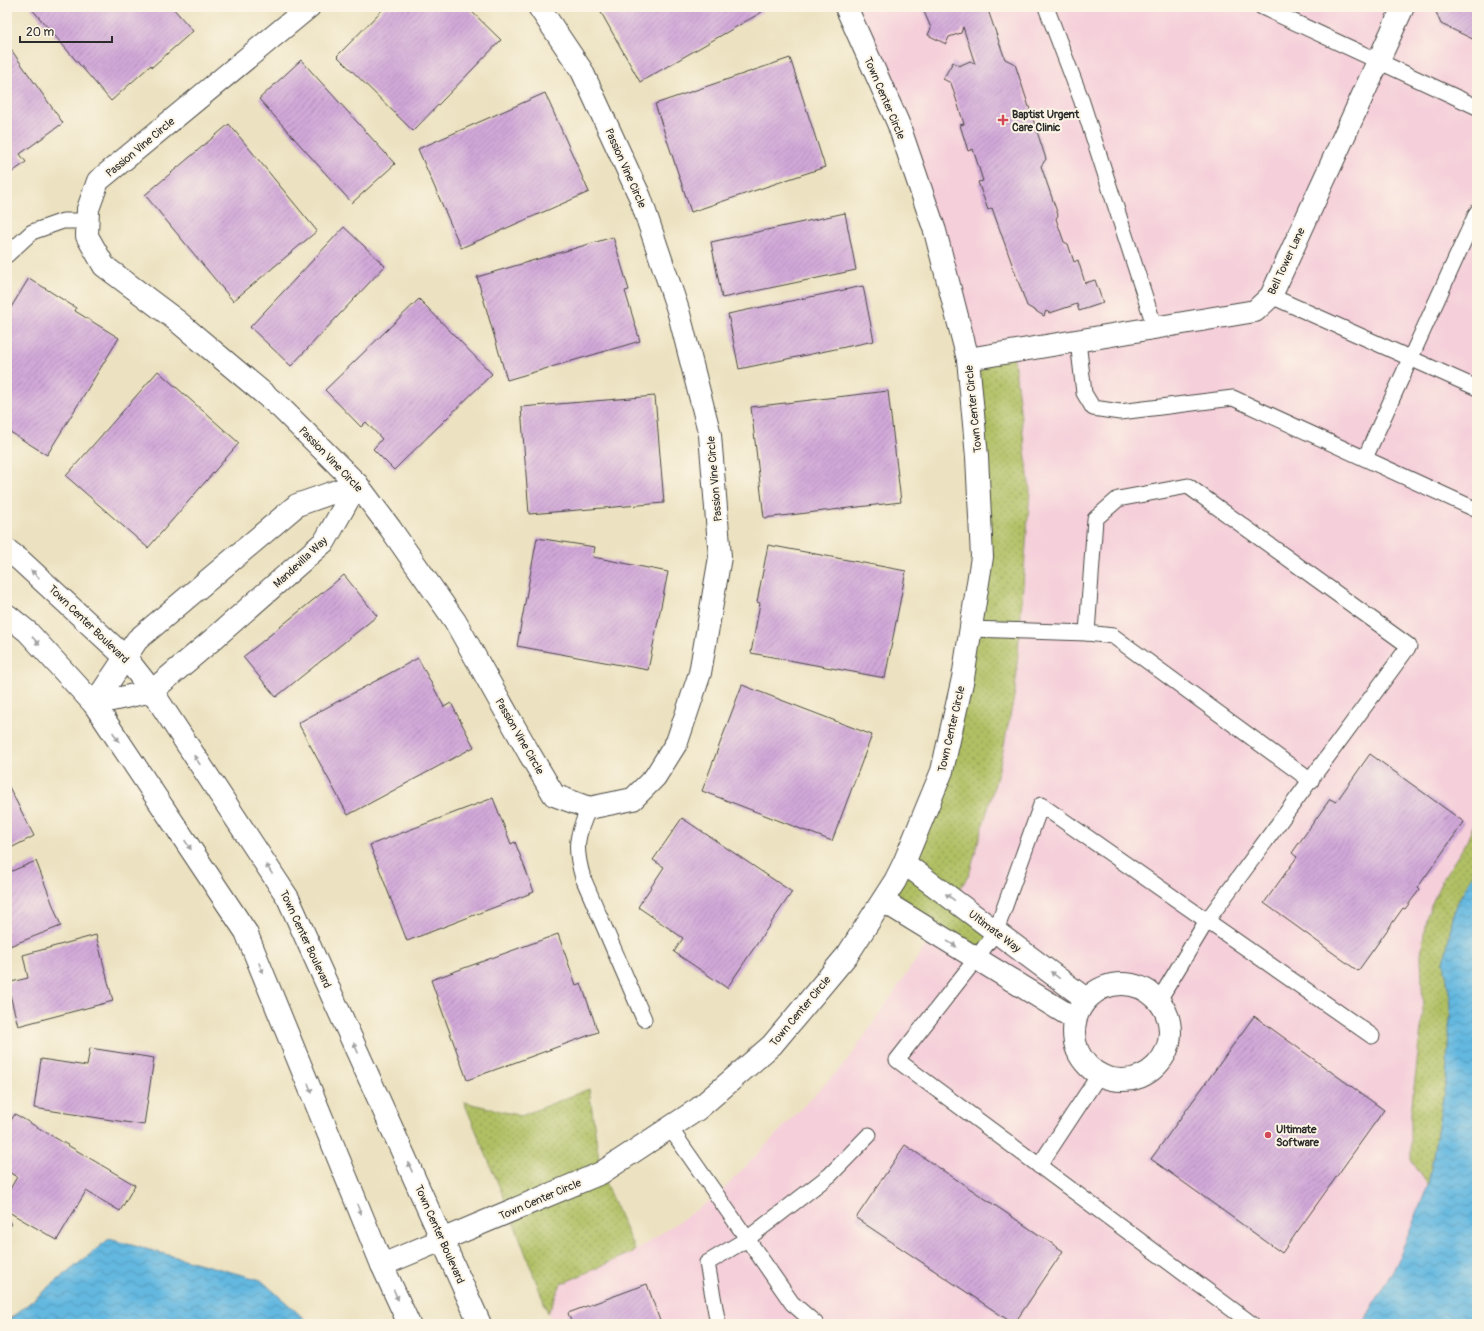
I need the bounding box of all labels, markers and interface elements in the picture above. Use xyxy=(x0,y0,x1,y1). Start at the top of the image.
scale bar xyxy=(20,18,112,44)
text: 20 m xyxy=(26,25,55,40)
street label: Town Center Circle xyxy=(861,55,908,142)
place label: Baptist Urgent Care Clinic xyxy=(1012,108,1080,134)
street label: Passion Vine Circle xyxy=(103,114,178,180)
marker: Baptist Urgent Care Clinic xyxy=(997,114,1009,126)
street label: Passion Vine Circle xyxy=(602,126,649,211)
street label: Bell Tower Lane xyxy=(1265,225,1308,297)
street label: Town Center Circle xyxy=(962,364,985,453)
street label: Passion Vine Circle xyxy=(296,424,365,495)
street label: Passion Vine Circle xyxy=(704,435,725,522)
street label: Mandevilla Way xyxy=(271,534,330,591)
one-way arrow xyxy=(31,570,40,579)
street label: Town Center Boulevard xyxy=(46,583,132,666)
one-way arrow xyxy=(31,636,41,646)
street label: Town Center Circle xyxy=(935,684,968,773)
street label: Passion Vine Circle xyxy=(493,696,547,777)
one-way arrow xyxy=(112,731,120,742)
one-way arrow xyxy=(193,755,201,765)
one-way arrow xyxy=(184,839,192,850)
one-way arrow xyxy=(265,863,273,874)
street label: Town Center Boulevard xyxy=(277,888,334,990)
one-way arrow xyxy=(945,893,956,902)
street label: Ultimate Way xyxy=(966,908,1024,955)
one-way arrow xyxy=(947,940,957,948)
one-way arrow xyxy=(258,962,264,973)
one-way arrow xyxy=(1049,971,1060,980)
street label: Town Center Circle xyxy=(767,973,834,1049)
one-way arrow xyxy=(353,1042,359,1054)
one-way arrow xyxy=(307,1083,313,1094)
place label: Ultimate Software xyxy=(1276,1123,1319,1149)
marker: Ultimate Software xyxy=(1263,1130,1273,1140)
one-way arrow xyxy=(407,1161,413,1172)
street label: Town Center Circle xyxy=(497,1176,584,1223)
street label: Town Center Boulevard xyxy=(412,1183,467,1286)
one-way arrow xyxy=(357,1203,363,1215)
one-way arrow xyxy=(393,1289,399,1300)

